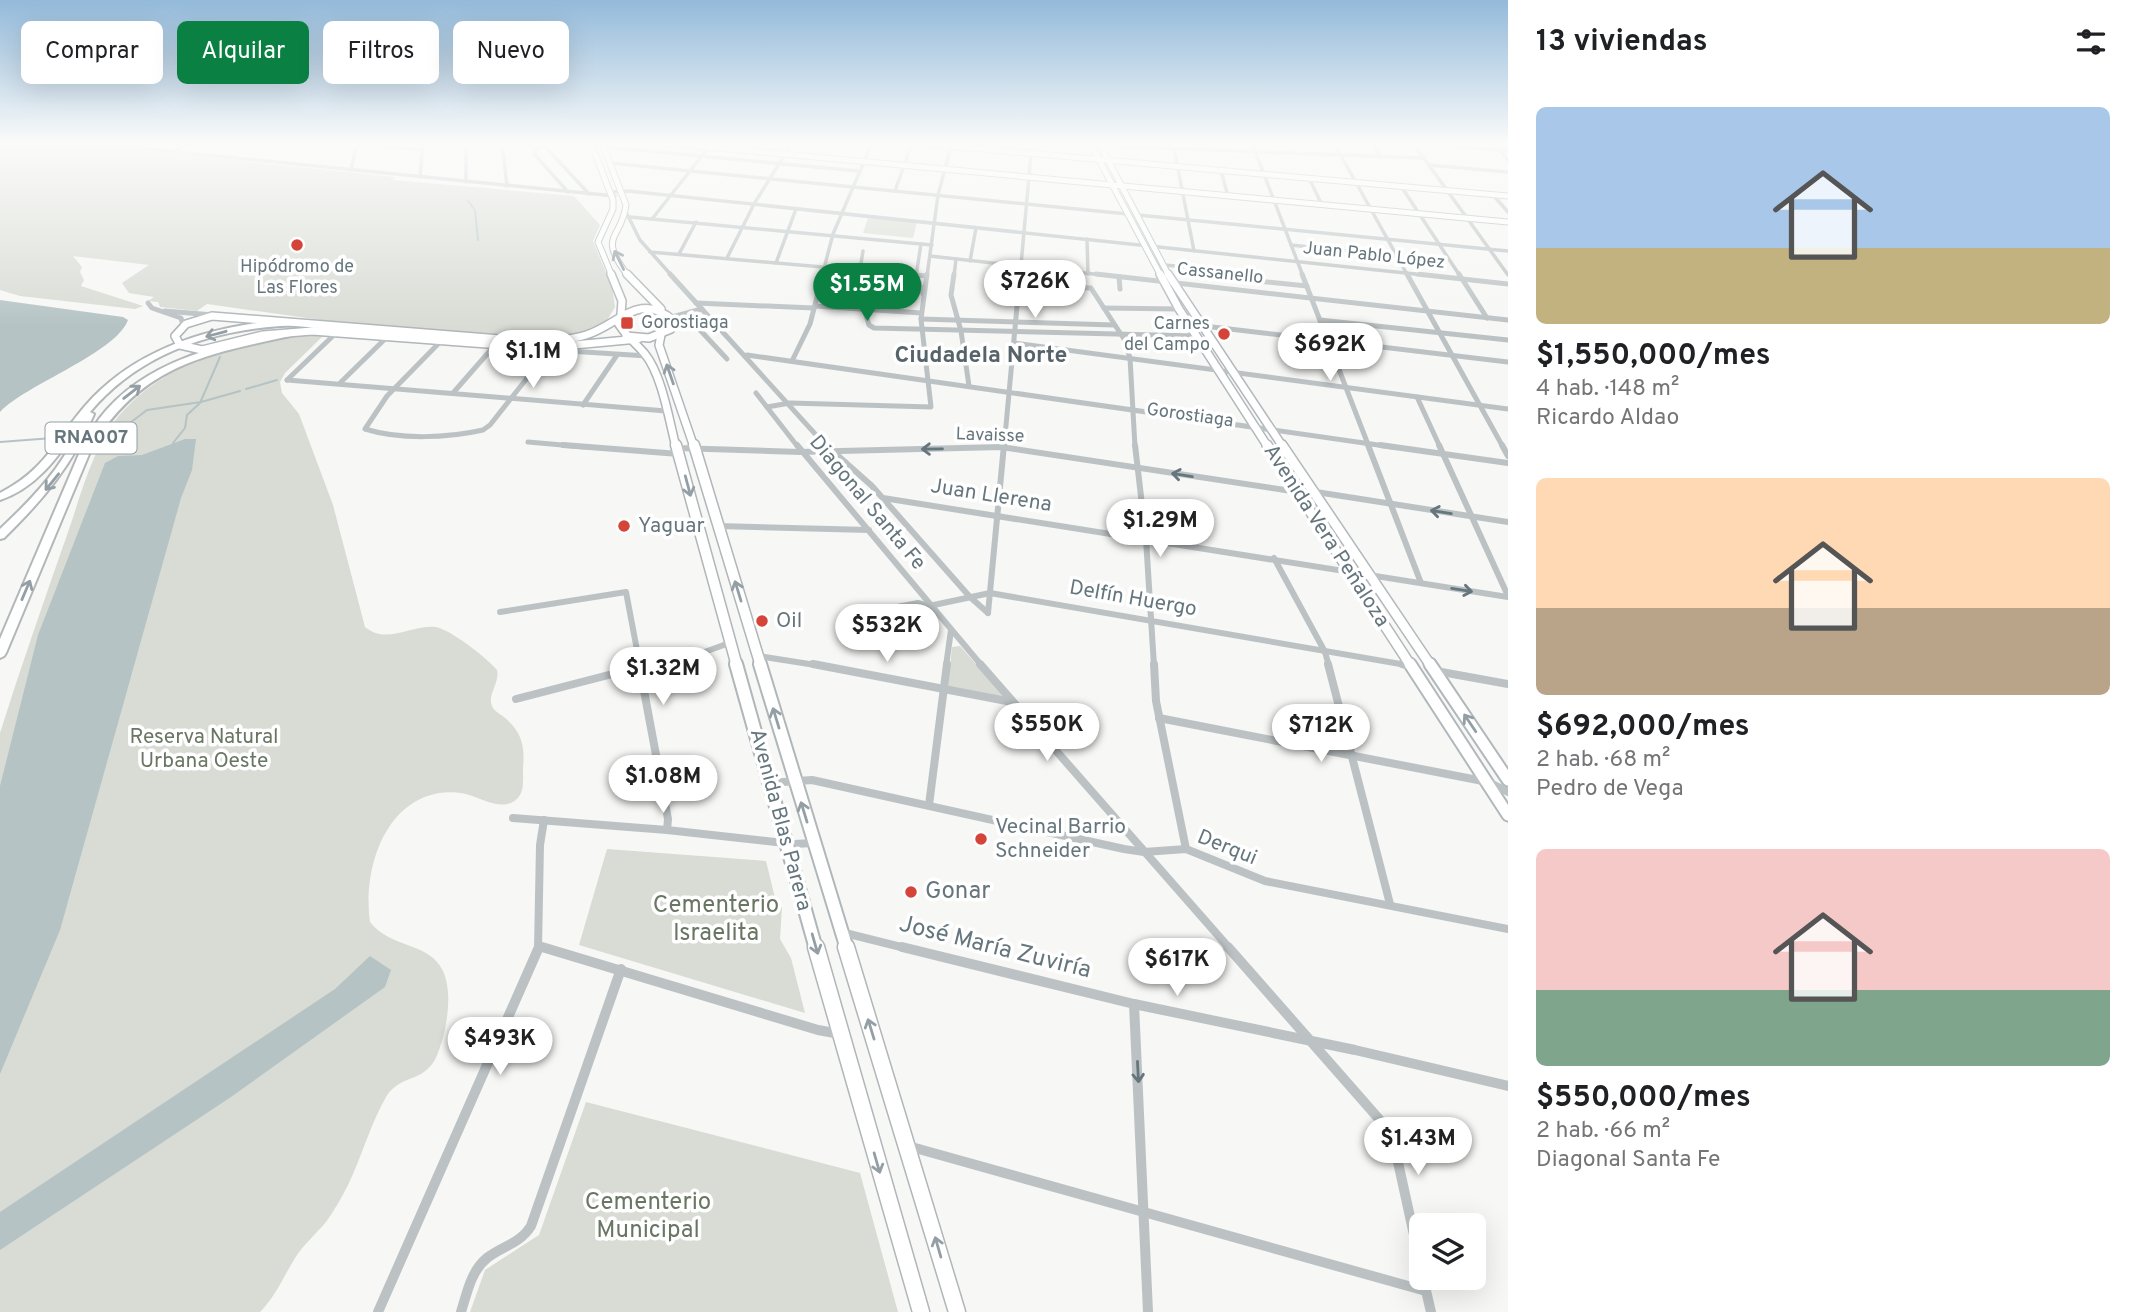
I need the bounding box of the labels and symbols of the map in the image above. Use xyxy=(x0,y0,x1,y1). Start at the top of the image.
marker: Hipódromo de Las Flores xyxy=(289,237,305,253)
street label: Juan Pablo López xyxy=(1302,237,1446,275)
one-way arrow xyxy=(612,250,625,271)
place label: Hipódromo de Las Flores xyxy=(240,256,354,300)
street label: Cassanello xyxy=(1175,258,1265,290)
pin: $726K xyxy=(986,260,1084,320)
pin: $1.55M xyxy=(810,264,924,323)
place label: Gorostiaga xyxy=(641,312,729,335)
place label: Carnes del Campo xyxy=(1124,313,1210,357)
marker: Gorostiaga xyxy=(619,315,635,331)
pin: $692K xyxy=(1281,324,1379,383)
marker: Carnes del Campo xyxy=(1216,326,1232,342)
one-way arrow xyxy=(205,328,228,341)
pin: $1.1M xyxy=(484,330,582,390)
district label: Ciudadela Norte xyxy=(895,342,1067,371)
one-way arrow xyxy=(663,363,676,385)
one-way arrow xyxy=(122,385,141,400)
street label: Gorostiaga xyxy=(1145,399,1235,433)
road number: RNA007 xyxy=(46,422,136,453)
street label: Lavaisse xyxy=(955,423,1025,449)
street label: Diagonal Santa Fe xyxy=(803,430,931,576)
street label: Avenida Vera Peñaloza xyxy=(1257,439,1395,633)
one-way arrow xyxy=(921,442,944,456)
one-way arrow xyxy=(1171,468,1194,481)
one-way arrow xyxy=(44,473,60,491)
street label: Juan Llerena xyxy=(928,473,1054,519)
one-way arrow xyxy=(682,474,695,497)
pin: $1.29M xyxy=(1103,500,1217,559)
one-way arrow xyxy=(1430,505,1452,518)
place label: Yaguar xyxy=(638,513,705,540)
marker: Yaguar xyxy=(616,518,632,534)
street label: Delfín Huergo xyxy=(1067,575,1199,623)
one-way arrow xyxy=(21,580,34,601)
one-way arrow xyxy=(731,580,744,602)
one-way arrow xyxy=(1450,584,1473,597)
pin: $532K xyxy=(838,604,936,664)
place label: Oil xyxy=(776,608,802,635)
marker: Oil xyxy=(754,613,770,629)
pin: $1.32M xyxy=(606,648,720,707)
pin: $550K xyxy=(998,704,1096,763)
pin: $712K xyxy=(1272,704,1370,764)
one-way arrow xyxy=(769,707,782,729)
one-way arrow xyxy=(1463,714,1477,733)
park label: Reserva Natural Urbana Oeste xyxy=(130,724,279,775)
street label: Avenida Blas Parera xyxy=(743,726,817,914)
pin: $1.08M xyxy=(606,756,720,815)
one-way arrow xyxy=(797,801,810,823)
place label: Vecinal Barrio Schneider xyxy=(995,814,1126,865)
street label: Derqui xyxy=(1193,824,1261,872)
marker: Vecinal Barrio Schneider xyxy=(973,831,989,847)
place label: Gonar xyxy=(925,877,991,907)
marker: Gonar xyxy=(903,884,919,900)
park label: Cementerio Israelita xyxy=(653,891,779,949)
street label: José María Zuviría xyxy=(896,910,1094,986)
one-way arrow xyxy=(809,933,822,955)
pin: $617K xyxy=(1128,939,1226,998)
pin: $493K xyxy=(451,1018,549,1077)
one-way arrow xyxy=(864,1018,877,1040)
one-way arrow xyxy=(1132,1060,1145,1083)
pin: $1.43M xyxy=(1361,1118,1475,1177)
one-way arrow xyxy=(871,1152,884,1174)
park label: Cementerio Municipal xyxy=(585,1188,711,1246)
one-way arrow xyxy=(930,1236,943,1258)

